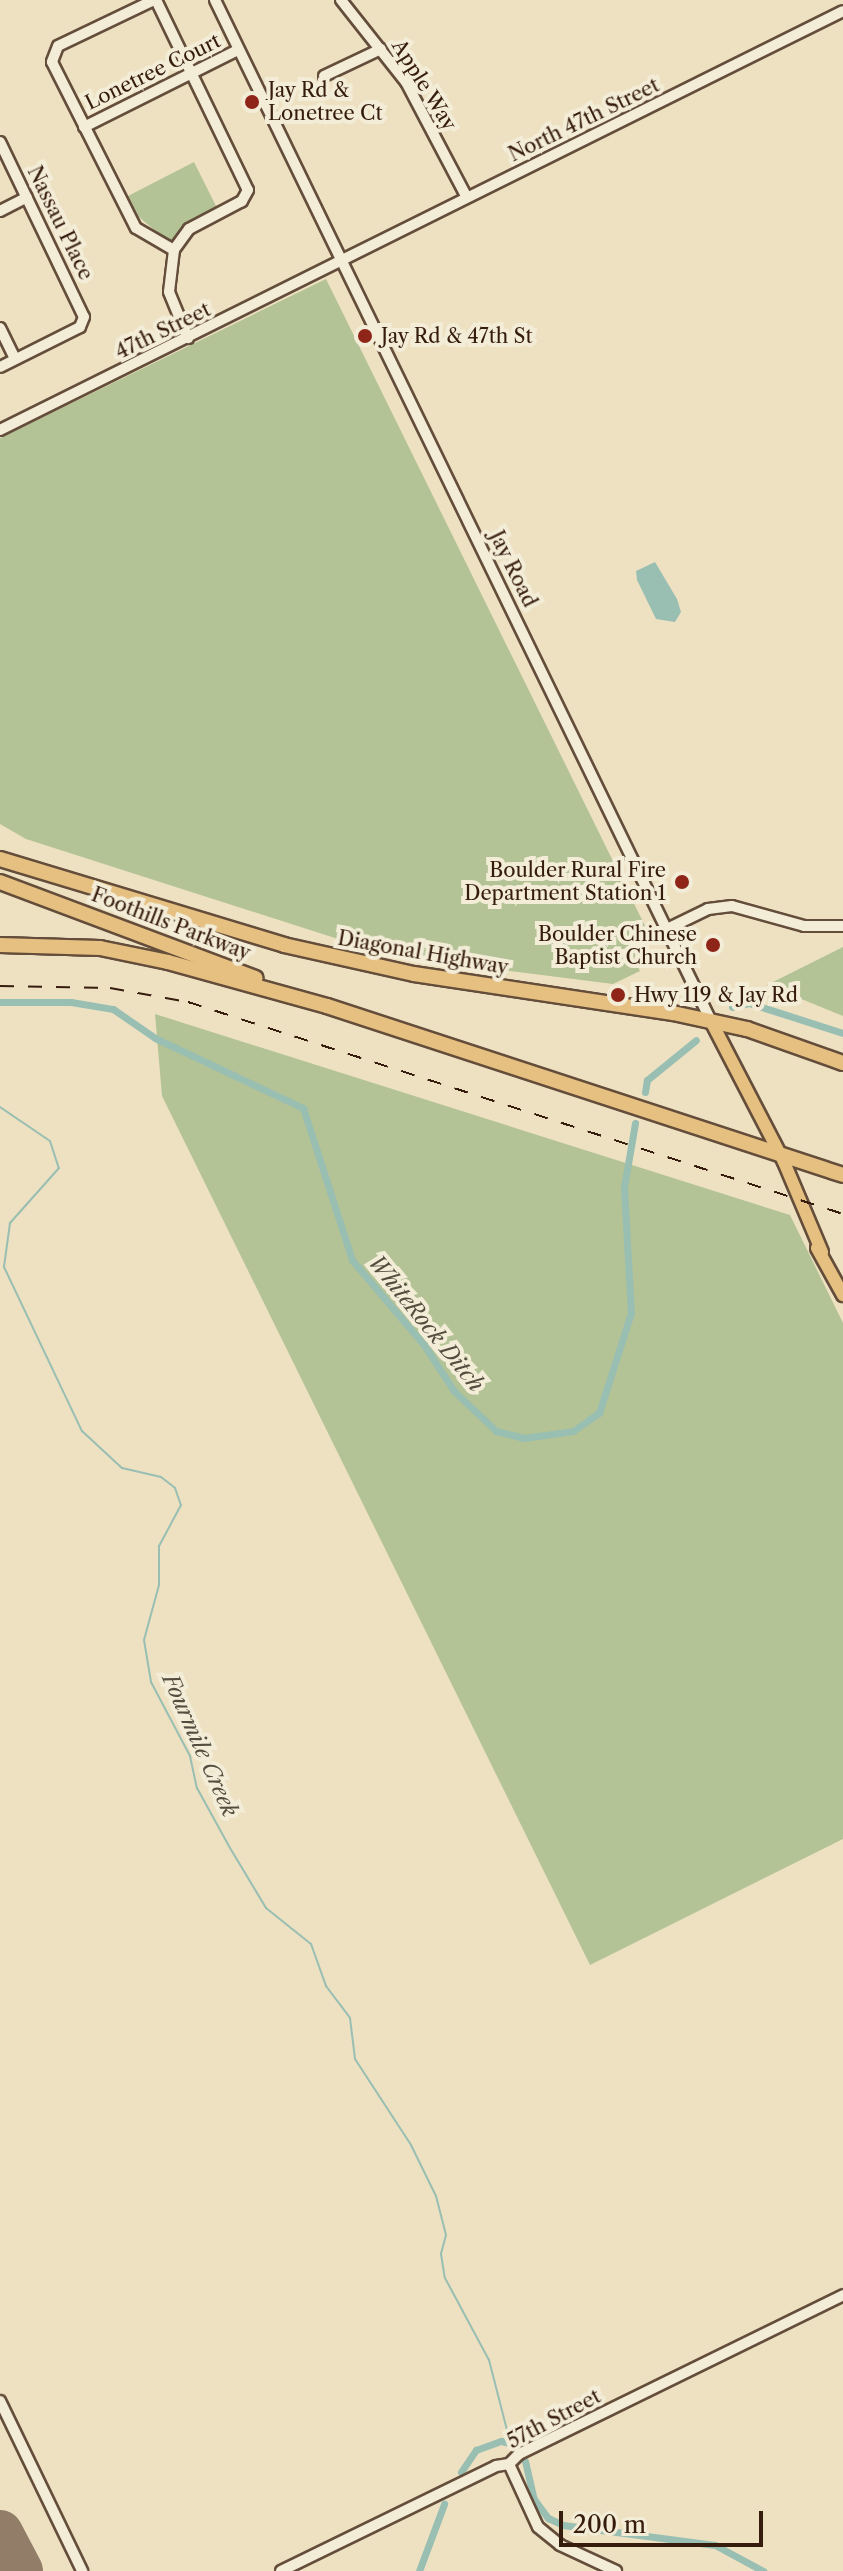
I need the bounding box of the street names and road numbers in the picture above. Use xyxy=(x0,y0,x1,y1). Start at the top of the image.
street label: Lonetree Court xyxy=(81,29,225,115)
street label: Apple Way xyxy=(386,35,462,135)
street label: North 47th Street xyxy=(505,73,663,167)
street label: Nassau Place xyxy=(22,162,98,284)
street label: 47th Street xyxy=(111,298,215,364)
street label: Jay Road xyxy=(484,527,542,611)
street label: Foothills Parkway xyxy=(88,883,254,965)
street label: Diagonal Highway xyxy=(336,926,510,980)
street label: 57th Street xyxy=(503,2384,605,2454)

